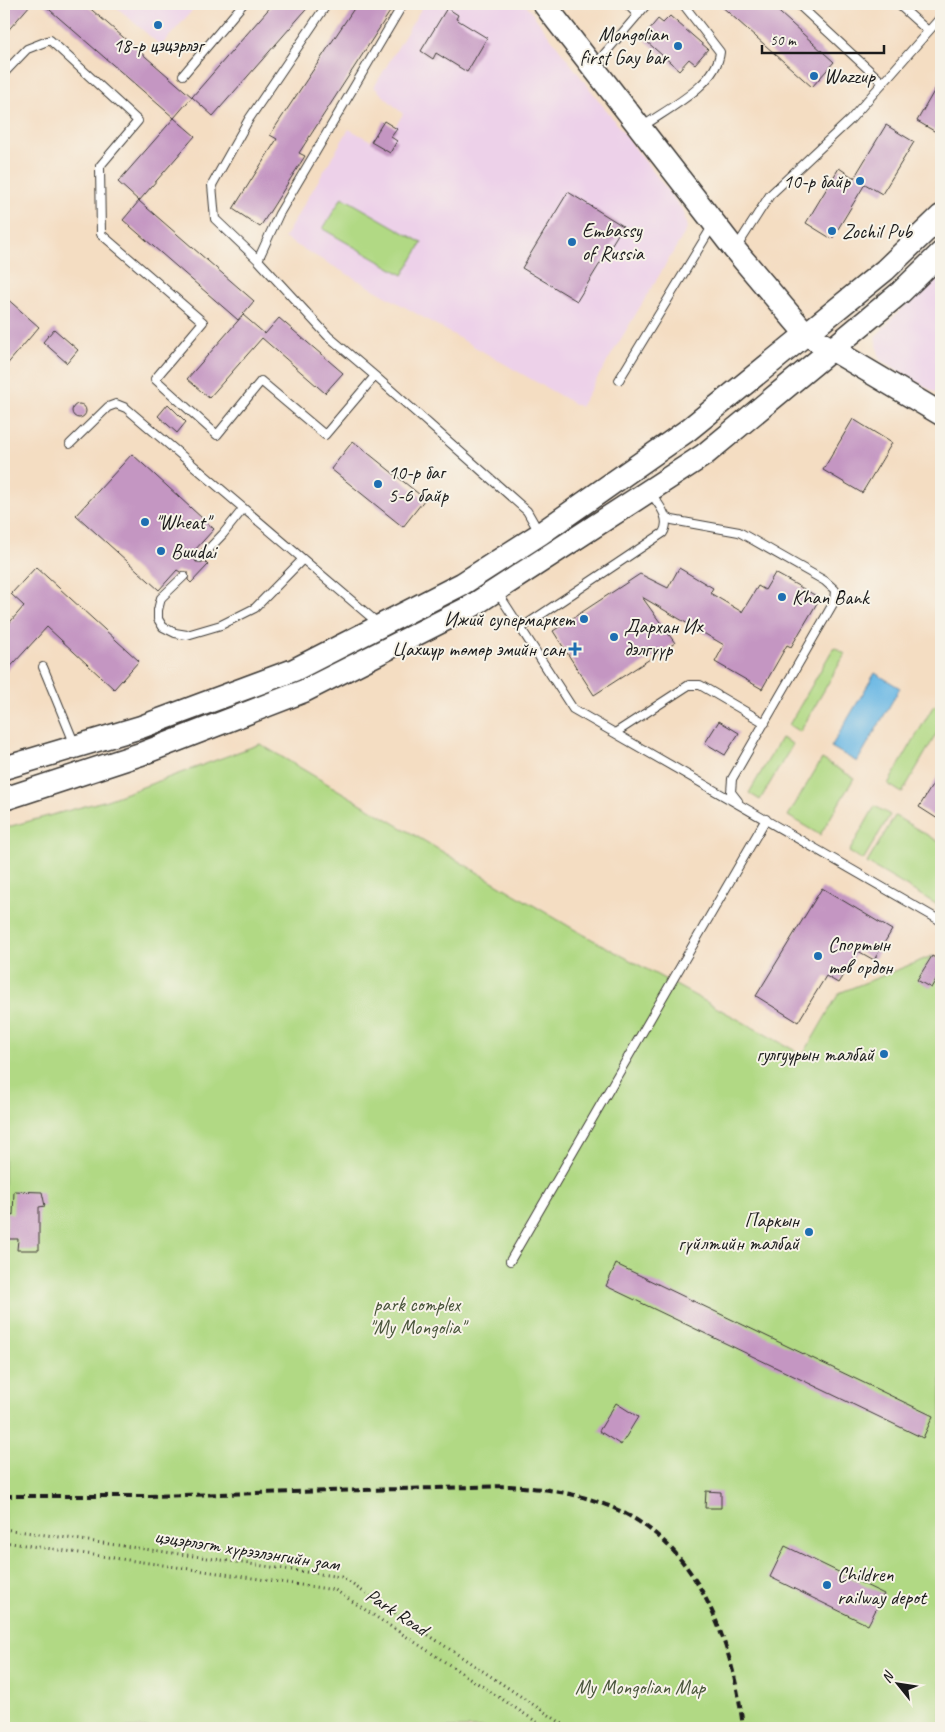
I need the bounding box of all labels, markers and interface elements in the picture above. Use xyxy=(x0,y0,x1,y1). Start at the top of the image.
marker: 18-р цэцэрлэг xyxy=(152,19,164,31)
place label: Mongolian first Gay bar xyxy=(580,22,670,70)
scale bar xyxy=(762,22,885,54)
text: 50 m xyxy=(770,31,797,50)
place label: 18-р цэцэрлэг xyxy=(113,33,206,58)
marker: Mongolian first Gay bar xyxy=(672,40,684,52)
place label: Wazzup xyxy=(824,64,876,89)
marker: Wazzup xyxy=(808,70,820,82)
place label: 10-р байр xyxy=(783,169,851,194)
marker: 10-р байр xyxy=(854,175,866,187)
place label: Embassy of Russia xyxy=(582,218,645,266)
place label: Zochil Pub xyxy=(842,219,913,244)
marker: Zochil Pub xyxy=(826,225,838,237)
marker: Embassy of Russia xyxy=(566,236,578,248)
place label: 10-р баг 5-6 байр xyxy=(388,460,450,508)
marker: 10-р баг 5-6 байр xyxy=(372,478,384,490)
place label: "Wheat" xyxy=(155,510,214,535)
marker: "Wheat" xyxy=(139,516,151,528)
place label: Buudai xyxy=(171,539,218,564)
marker: Buudai xyxy=(155,545,167,557)
place label: Khan Bank xyxy=(792,585,870,610)
marker: Khan Bank xyxy=(776,591,788,603)
place label: Ижий супермаркет xyxy=(444,607,576,632)
marker: Ижий супермаркет xyxy=(578,613,590,625)
place label: Дархан Их дэлгүүр xyxy=(624,614,704,662)
marker: Дархан Их дэлгүүр xyxy=(608,631,620,643)
place label: Цахиур төмөр эмийн сан xyxy=(392,637,567,662)
marker: Цахиур төмөр эмийн сан xyxy=(569,643,581,655)
place label: Спортын төв ордон xyxy=(828,932,894,980)
marker: Спортын төв ордон xyxy=(812,950,824,962)
place label: гулгуурын талбай xyxy=(756,1042,876,1067)
marker: гулгуурын талбай xyxy=(878,1048,890,1060)
place label: Паркын гүйлтийн талбай xyxy=(678,1208,801,1256)
marker: Паркын гүйлтийн талбай xyxy=(803,1226,815,1238)
park label: park complex "My Mongolia" xyxy=(369,1292,469,1340)
street label: цэцэрлэгт хүрээлэнгийн зам xyxy=(153,1523,343,1577)
place label: Children railway depot xyxy=(837,1562,928,1610)
marker: Children railway depot xyxy=(821,1579,833,1591)
street label: Park Road xyxy=(361,1583,436,1643)
north arrow xyxy=(872,1660,922,1710)
text: N xyxy=(878,1668,898,1686)
park label: My Mongolian Map xyxy=(575,1675,707,1700)

